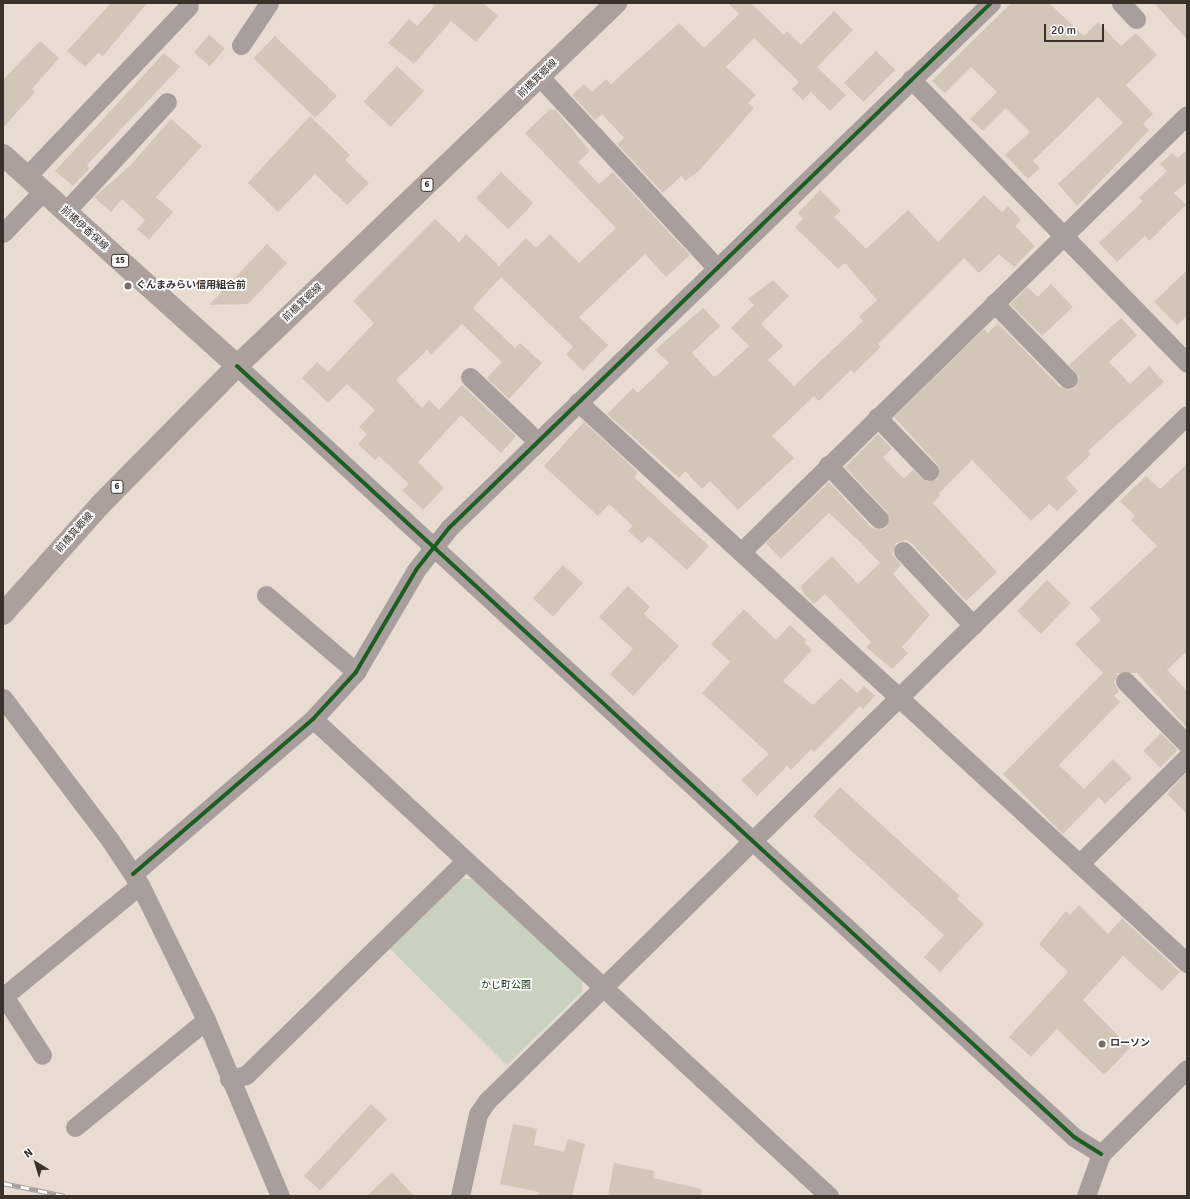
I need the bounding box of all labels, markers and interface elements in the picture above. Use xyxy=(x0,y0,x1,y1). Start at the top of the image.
scale bar xyxy=(1046,16,1106,42)
text: 20 m xyxy=(1051,23,1076,38)
street label: 前橋箕郷線 xyxy=(516,57,560,101)
road number: 6 xyxy=(420,178,434,192)
street label: 前橋伊香保線 xyxy=(58,204,110,254)
road number: 15 xyxy=(111,254,129,268)
place label: ぐんまみらい信用組合前 xyxy=(136,280,246,292)
marker: ぐんまみらい信用組合前 xyxy=(123,281,133,291)
street label: 前橋箕郷線 xyxy=(281,282,325,324)
road number: 6 xyxy=(110,480,124,494)
street label: 前橋箕郷線 xyxy=(54,510,96,556)
park label: かじ町公園 xyxy=(481,980,531,992)
place label: ローソン xyxy=(1110,1038,1150,1050)
marker: ローソン xyxy=(1097,1039,1107,1049)
north arrow xyxy=(16,1143,56,1183)
text: N xyxy=(21,1146,35,1161)

